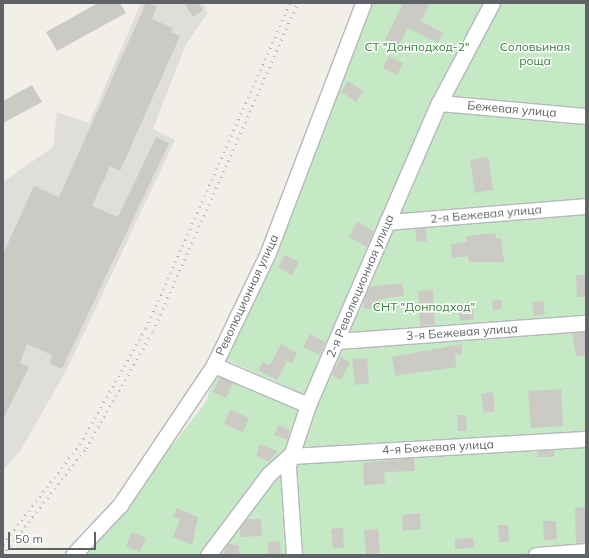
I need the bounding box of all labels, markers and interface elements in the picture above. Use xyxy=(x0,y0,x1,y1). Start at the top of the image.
park label: СТ "Донподход-2" xyxy=(364,40,470,54)
park label: Соловьиная роща xyxy=(500,40,570,68)
street label: Бежевая улица xyxy=(467,98,557,120)
street label: 2-я Бежевая улица xyxy=(430,202,542,226)
street label: 2-я Революционная улица xyxy=(323,212,397,360)
street label: Революционная улица xyxy=(213,232,281,358)
park label: СНТ "Донподход" xyxy=(373,300,475,314)
street label: 3-я Бежевая улица xyxy=(406,321,518,343)
street label: 4-я Бежевая улица xyxy=(382,437,494,457)
scale bar xyxy=(10,524,98,550)
text: 50 m xyxy=(15,531,43,546)

